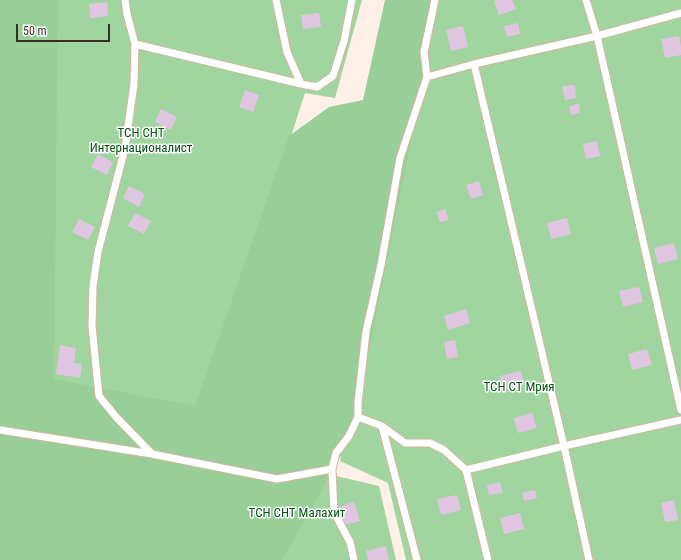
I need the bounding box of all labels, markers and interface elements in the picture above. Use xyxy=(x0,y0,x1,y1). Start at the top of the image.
scale bar xyxy=(18,16,112,42)
text: 50 m xyxy=(23,24,47,38)
park label: ТСН СНТ Интернационалист xyxy=(90,126,192,157)
park label: ТСН СТ Мрия xyxy=(483,380,555,396)
park label: ТСН СНТ Малахит xyxy=(249,506,345,522)

